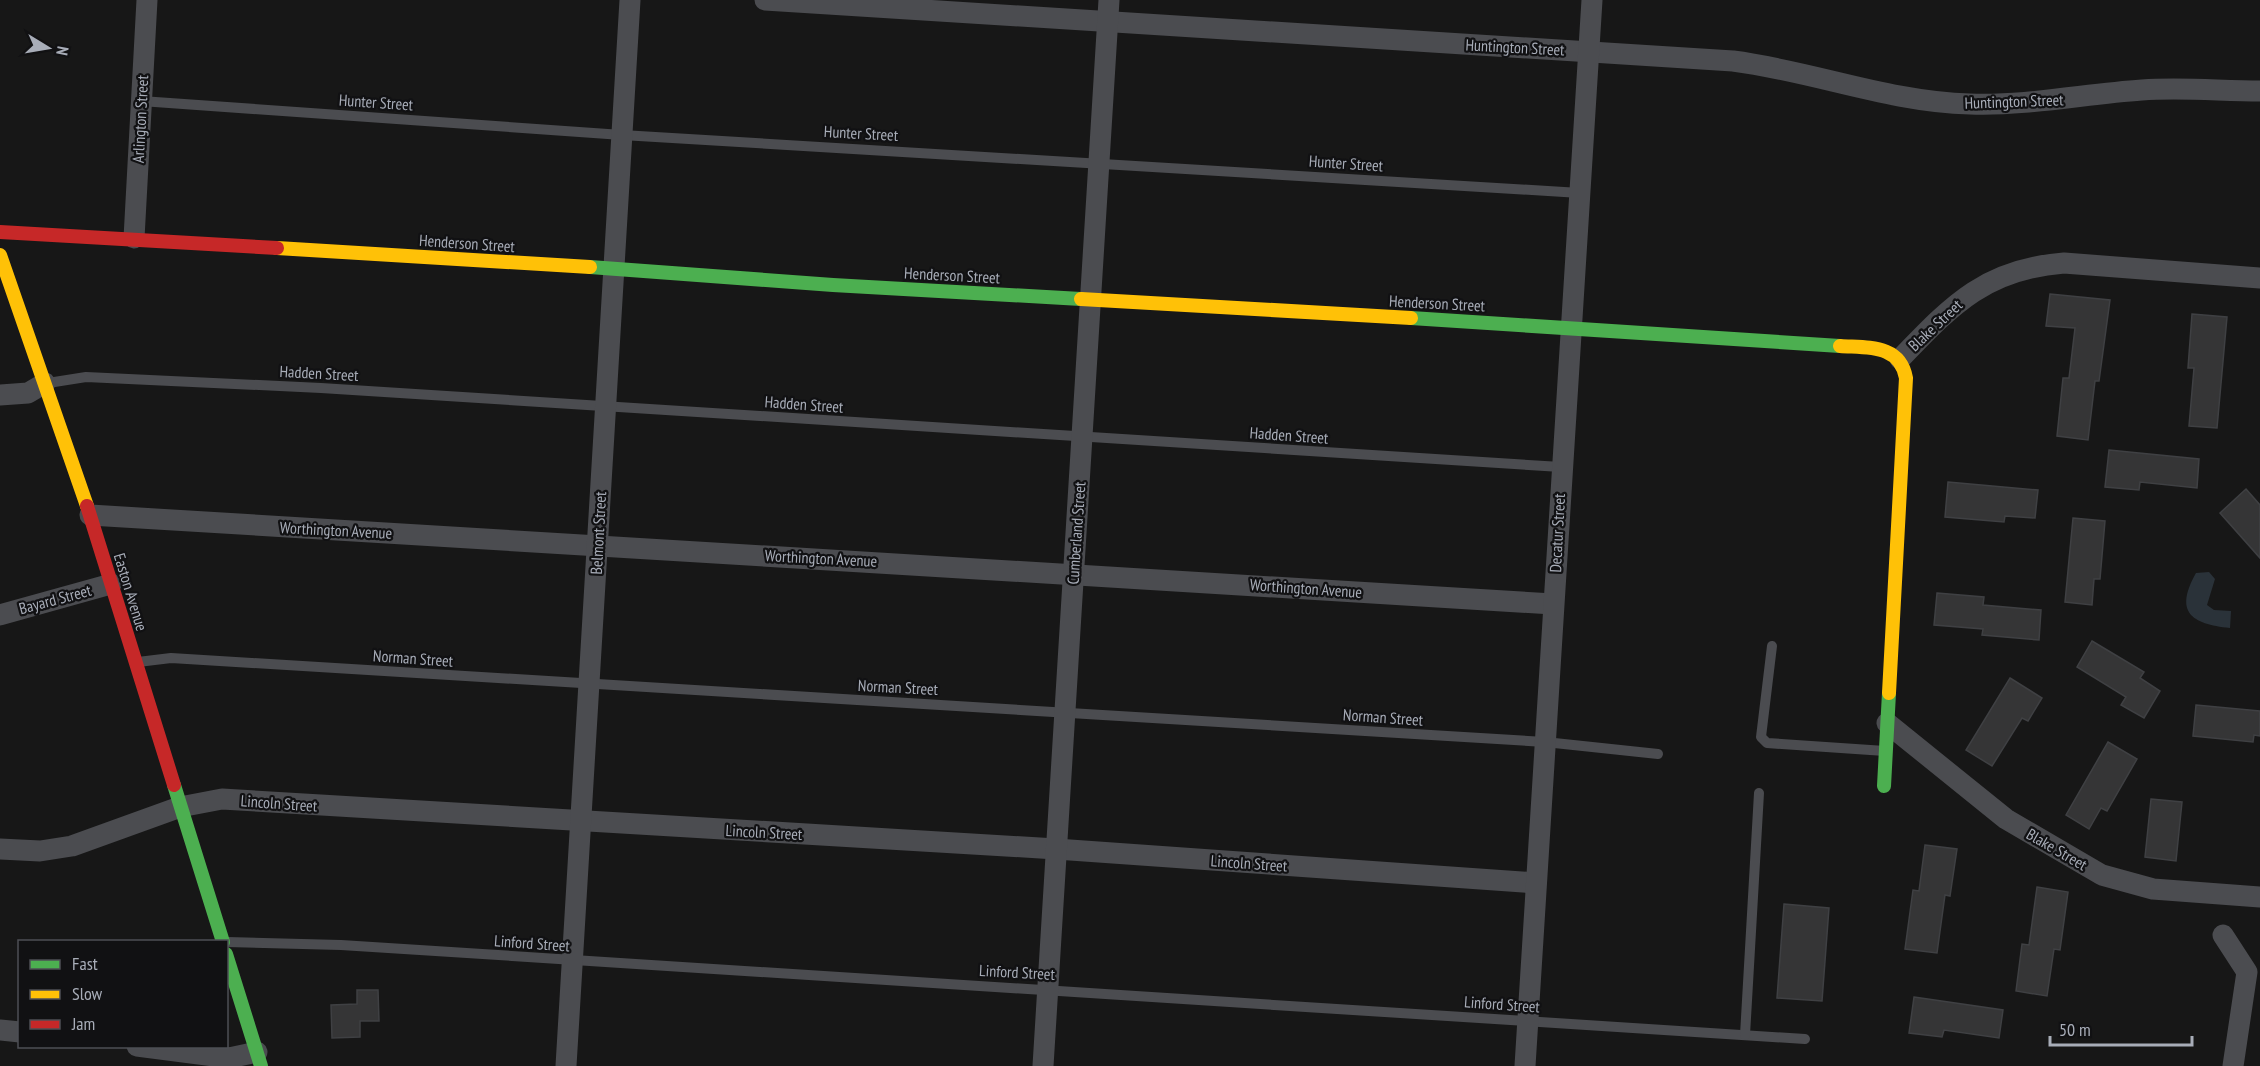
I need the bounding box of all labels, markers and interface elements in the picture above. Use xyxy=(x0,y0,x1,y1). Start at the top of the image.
north arrow xyxy=(18,18,78,78)
street label: Huntington Street xyxy=(1465,34,1566,60)
text: N xyxy=(52,45,73,57)
street label: Arlington Street xyxy=(128,74,152,163)
street label: Hunter Street xyxy=(338,89,414,115)
street label: Huntington Street xyxy=(1964,89,2064,113)
street label: Hunter Street xyxy=(823,121,899,145)
street label: Hunter Street xyxy=(1308,150,1384,176)
street label: Henderson Street xyxy=(418,230,516,256)
street label: Henderson Street xyxy=(904,263,1001,288)
street label: Henderson Street xyxy=(1389,291,1486,316)
street label: Blake Street xyxy=(1904,294,1967,355)
street label: Hadden Street xyxy=(279,361,360,385)
street label: Hadden Street xyxy=(764,391,845,417)
street label: Hadden Street xyxy=(1249,422,1330,448)
street label: Cumberland Street xyxy=(1062,480,1090,585)
street label: Belmont Street xyxy=(586,490,610,575)
street label: Decatur Street xyxy=(1545,492,1569,573)
street label: Worthington Avenue xyxy=(279,517,393,543)
street label: Worthington Avenue xyxy=(764,545,878,571)
street label: Easton Avenue xyxy=(110,551,152,633)
street label: Worthington Avenue xyxy=(1249,574,1363,602)
street label: Bayard Street xyxy=(17,580,94,618)
street label: Norman Street xyxy=(372,645,454,671)
street label: Norman Street xyxy=(857,675,939,699)
street label: Norman Street xyxy=(1342,704,1424,730)
street label: Lincoln Street xyxy=(240,790,319,816)
street label: Lincoln Street xyxy=(725,820,803,844)
street label: Blake Street xyxy=(2023,824,2091,875)
street label: Lincoln Street xyxy=(1210,850,1289,876)
street label: Linford Street xyxy=(493,930,571,956)
legend xyxy=(18,940,228,1048)
text: Fast xyxy=(72,952,98,975)
street label: Linford Street xyxy=(979,960,1056,984)
text: Slow xyxy=(72,982,103,1005)
street label: Linford Street xyxy=(1463,991,1541,1017)
scale bar xyxy=(2050,1009,2192,1047)
text: Jam xyxy=(71,1012,95,1035)
text: 50 m xyxy=(2059,1018,2091,1041)

